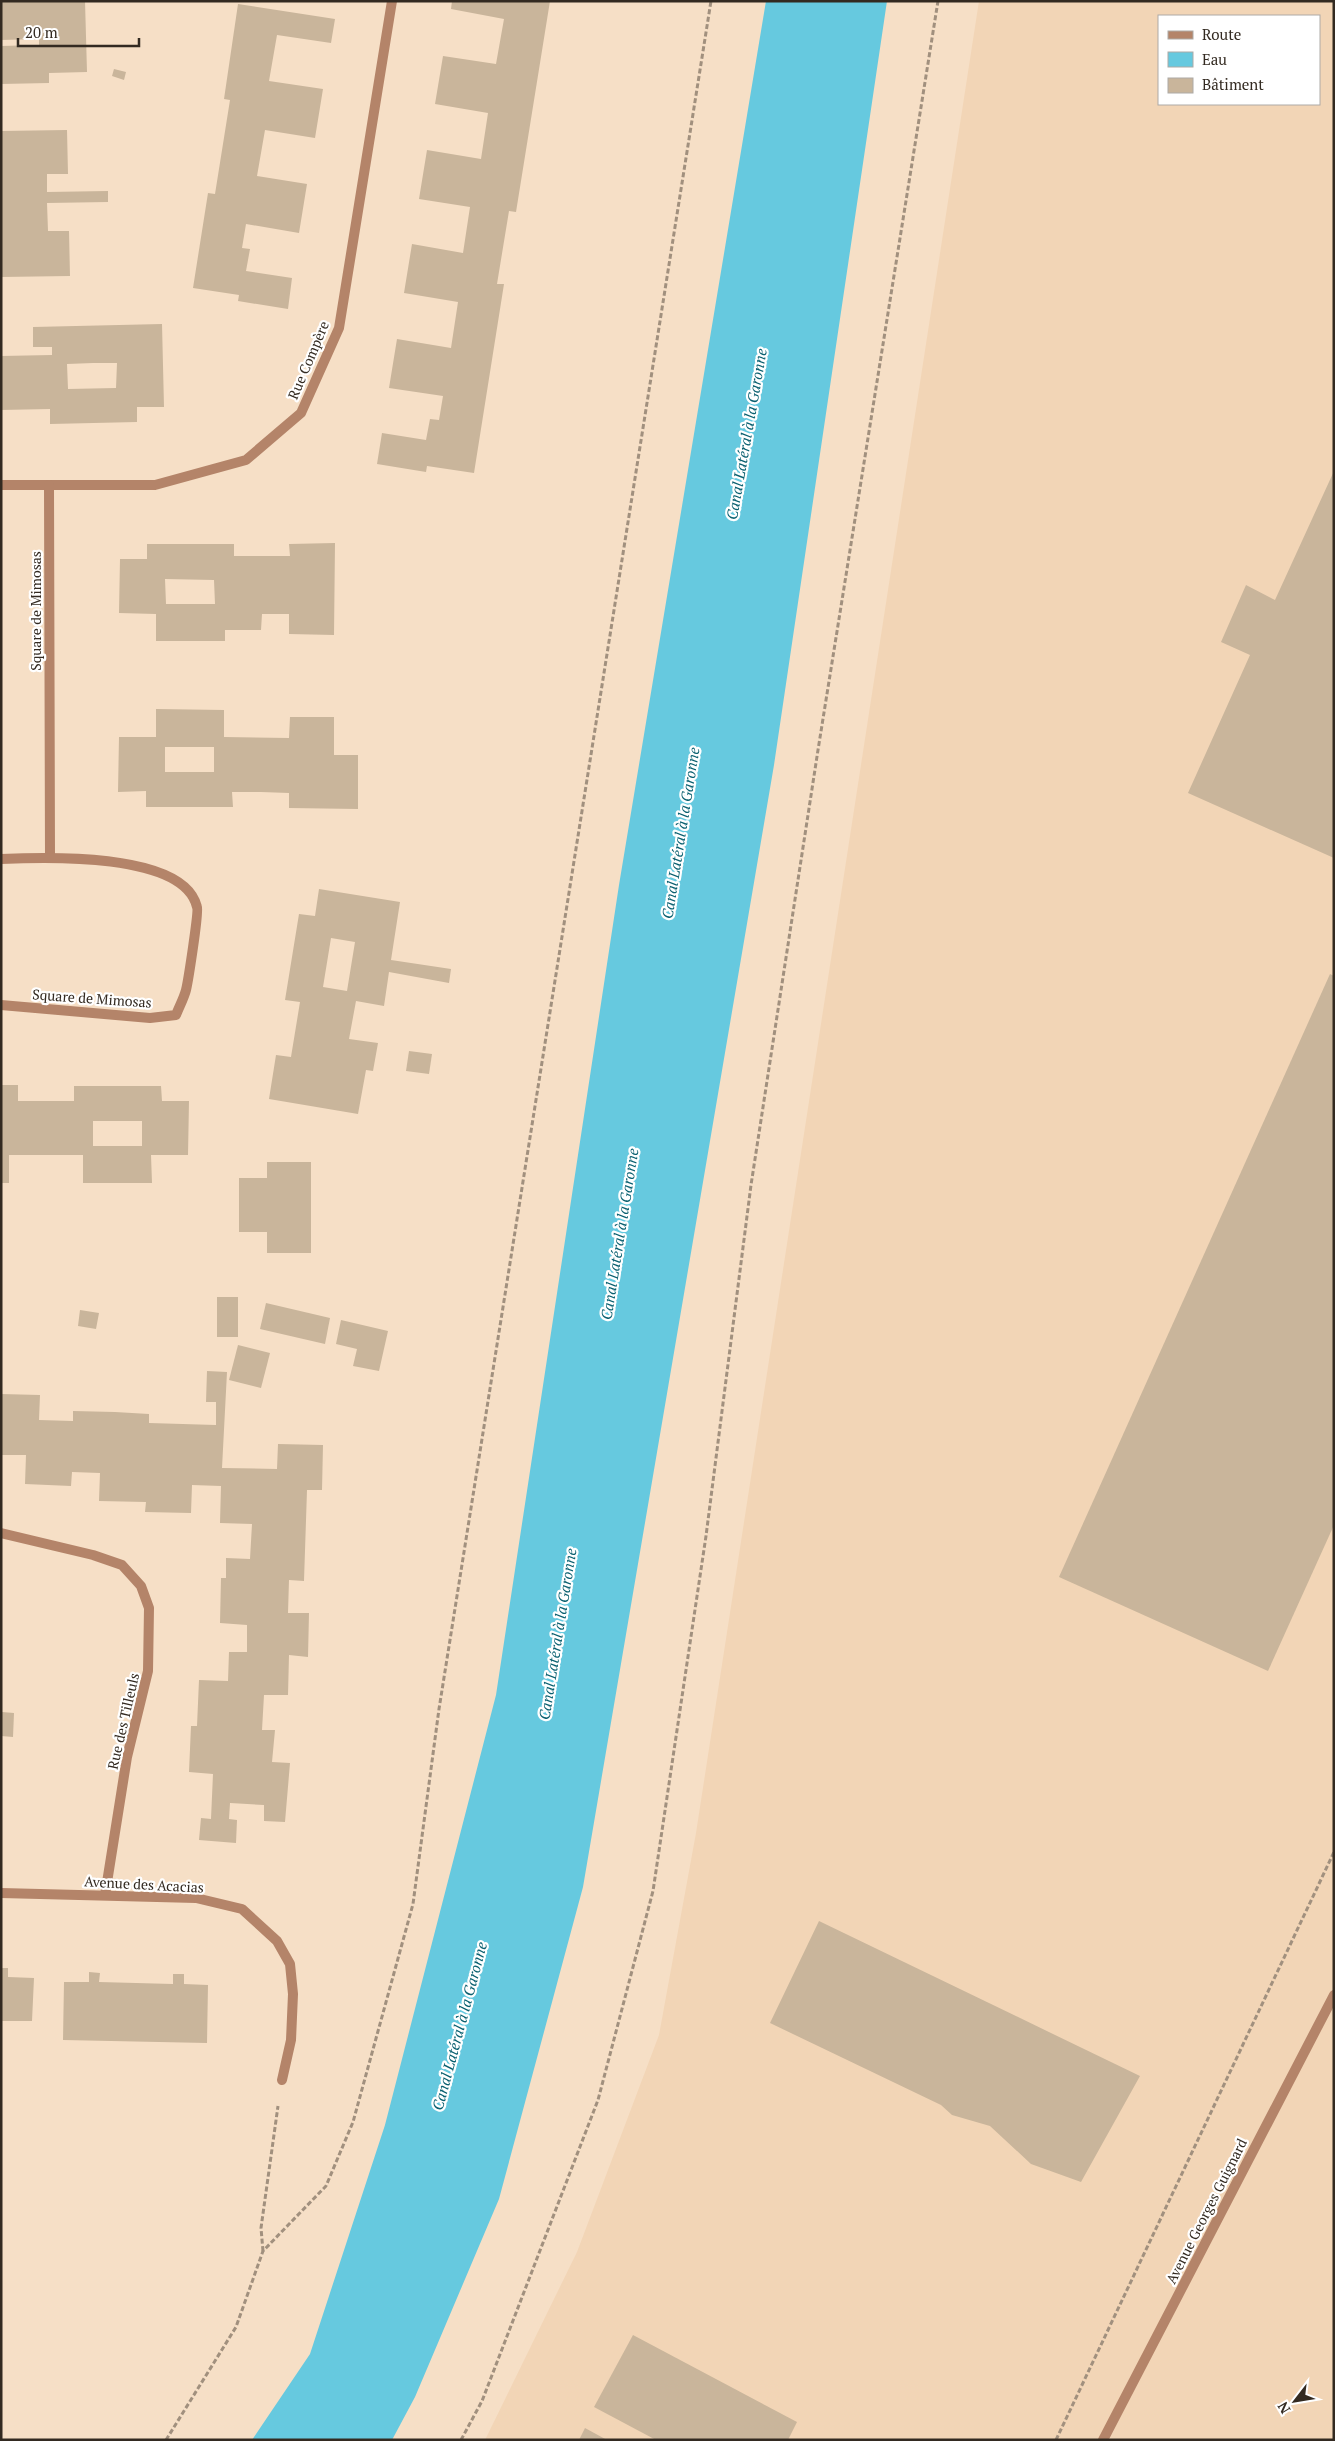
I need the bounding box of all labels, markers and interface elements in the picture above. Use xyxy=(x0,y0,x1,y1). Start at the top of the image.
scale bar xyxy=(18,15,139,47)
legend xyxy=(1158,15,1320,105)
text: 20 m xyxy=(25,22,58,42)
text: Route xyxy=(1202,24,1241,44)
text: Eau xyxy=(1202,49,1227,69)
text: Bâtiment xyxy=(1202,74,1264,94)
street label: Rue Compère xyxy=(283,318,333,402)
water label: Canal Latéral à la Garonne xyxy=(721,347,771,521)
street label: Square de Mimosas xyxy=(26,551,45,671)
water label: Canal Latéral à la Garonne xyxy=(657,746,703,920)
street label: Square de Mimosas xyxy=(32,984,152,1012)
water label: Canal Latéral à la Garonne xyxy=(596,1147,642,1321)
water label: Canal Latéral à la Garonne xyxy=(534,1547,580,1721)
street label: Rue des Tilleuls xyxy=(103,1671,143,1771)
street label: Avenue des Acacias xyxy=(84,1871,204,1897)
water label: Canal Latéral à la Garonne xyxy=(427,1939,491,2112)
street label: Avenue Georges Guignard xyxy=(1161,2135,1251,2287)
north arrow xyxy=(1270,2376,1320,2426)
text: N xyxy=(1272,2398,1294,2417)

